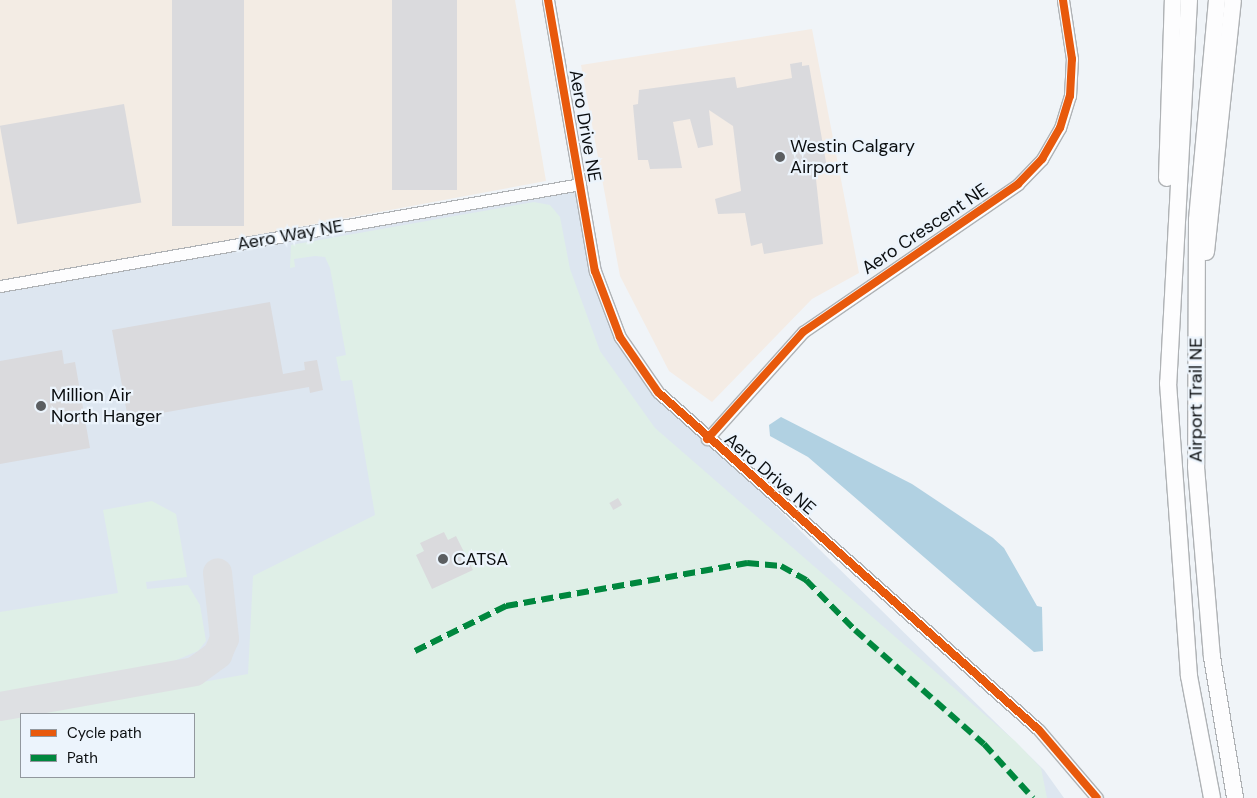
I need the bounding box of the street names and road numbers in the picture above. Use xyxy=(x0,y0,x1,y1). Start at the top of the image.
street label: Aero Drive NE xyxy=(565,68,605,184)
street label: Aero Crescent NE xyxy=(858,179,992,279)
street label: Aero Way NE xyxy=(235,215,345,255)
street label: Airport Trail NE xyxy=(1185,338,1207,462)
street label: Aero Drive NE xyxy=(720,429,820,519)

